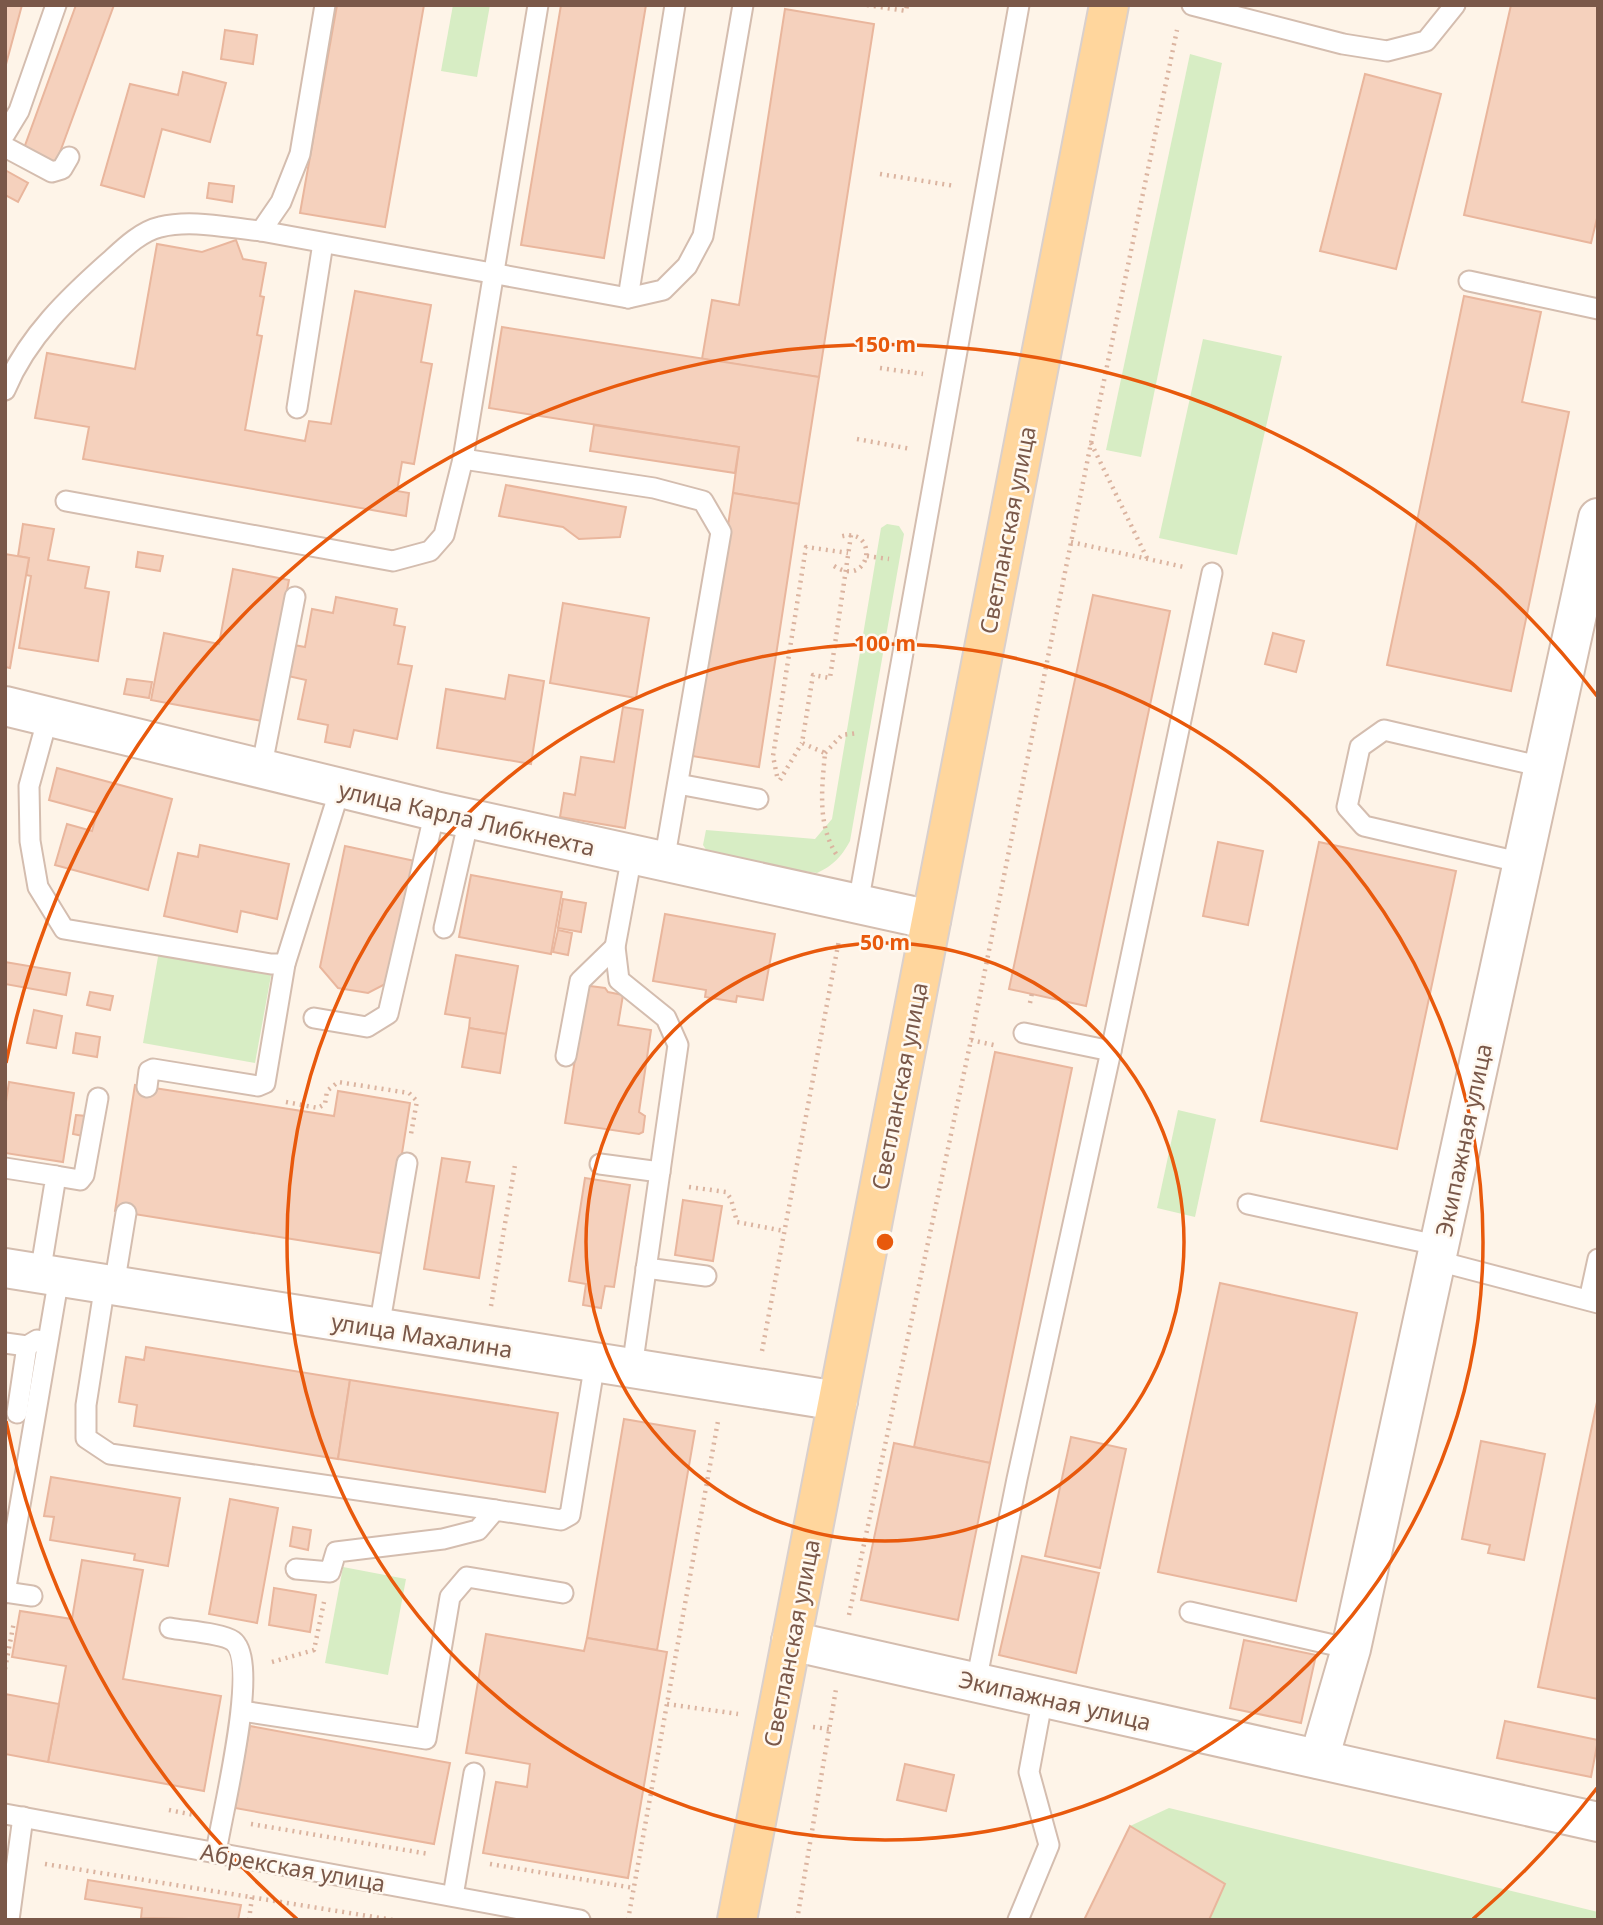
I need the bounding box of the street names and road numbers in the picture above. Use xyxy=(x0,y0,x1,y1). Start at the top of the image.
street label: Светланская улица xyxy=(971,423,1043,637)
street label: улица Карла Либкнехта xyxy=(336,773,598,863)
street label: Светланская улица xyxy=(863,979,935,1193)
street label: Экипажная улица xyxy=(1427,1041,1499,1239)
street label: улица Махалина xyxy=(329,1305,515,1365)
street label: Светланская улица xyxy=(755,1536,827,1750)
street label: Экипажная улица xyxy=(956,1662,1154,1738)
street label: Абрекская улица xyxy=(198,1835,388,1899)

